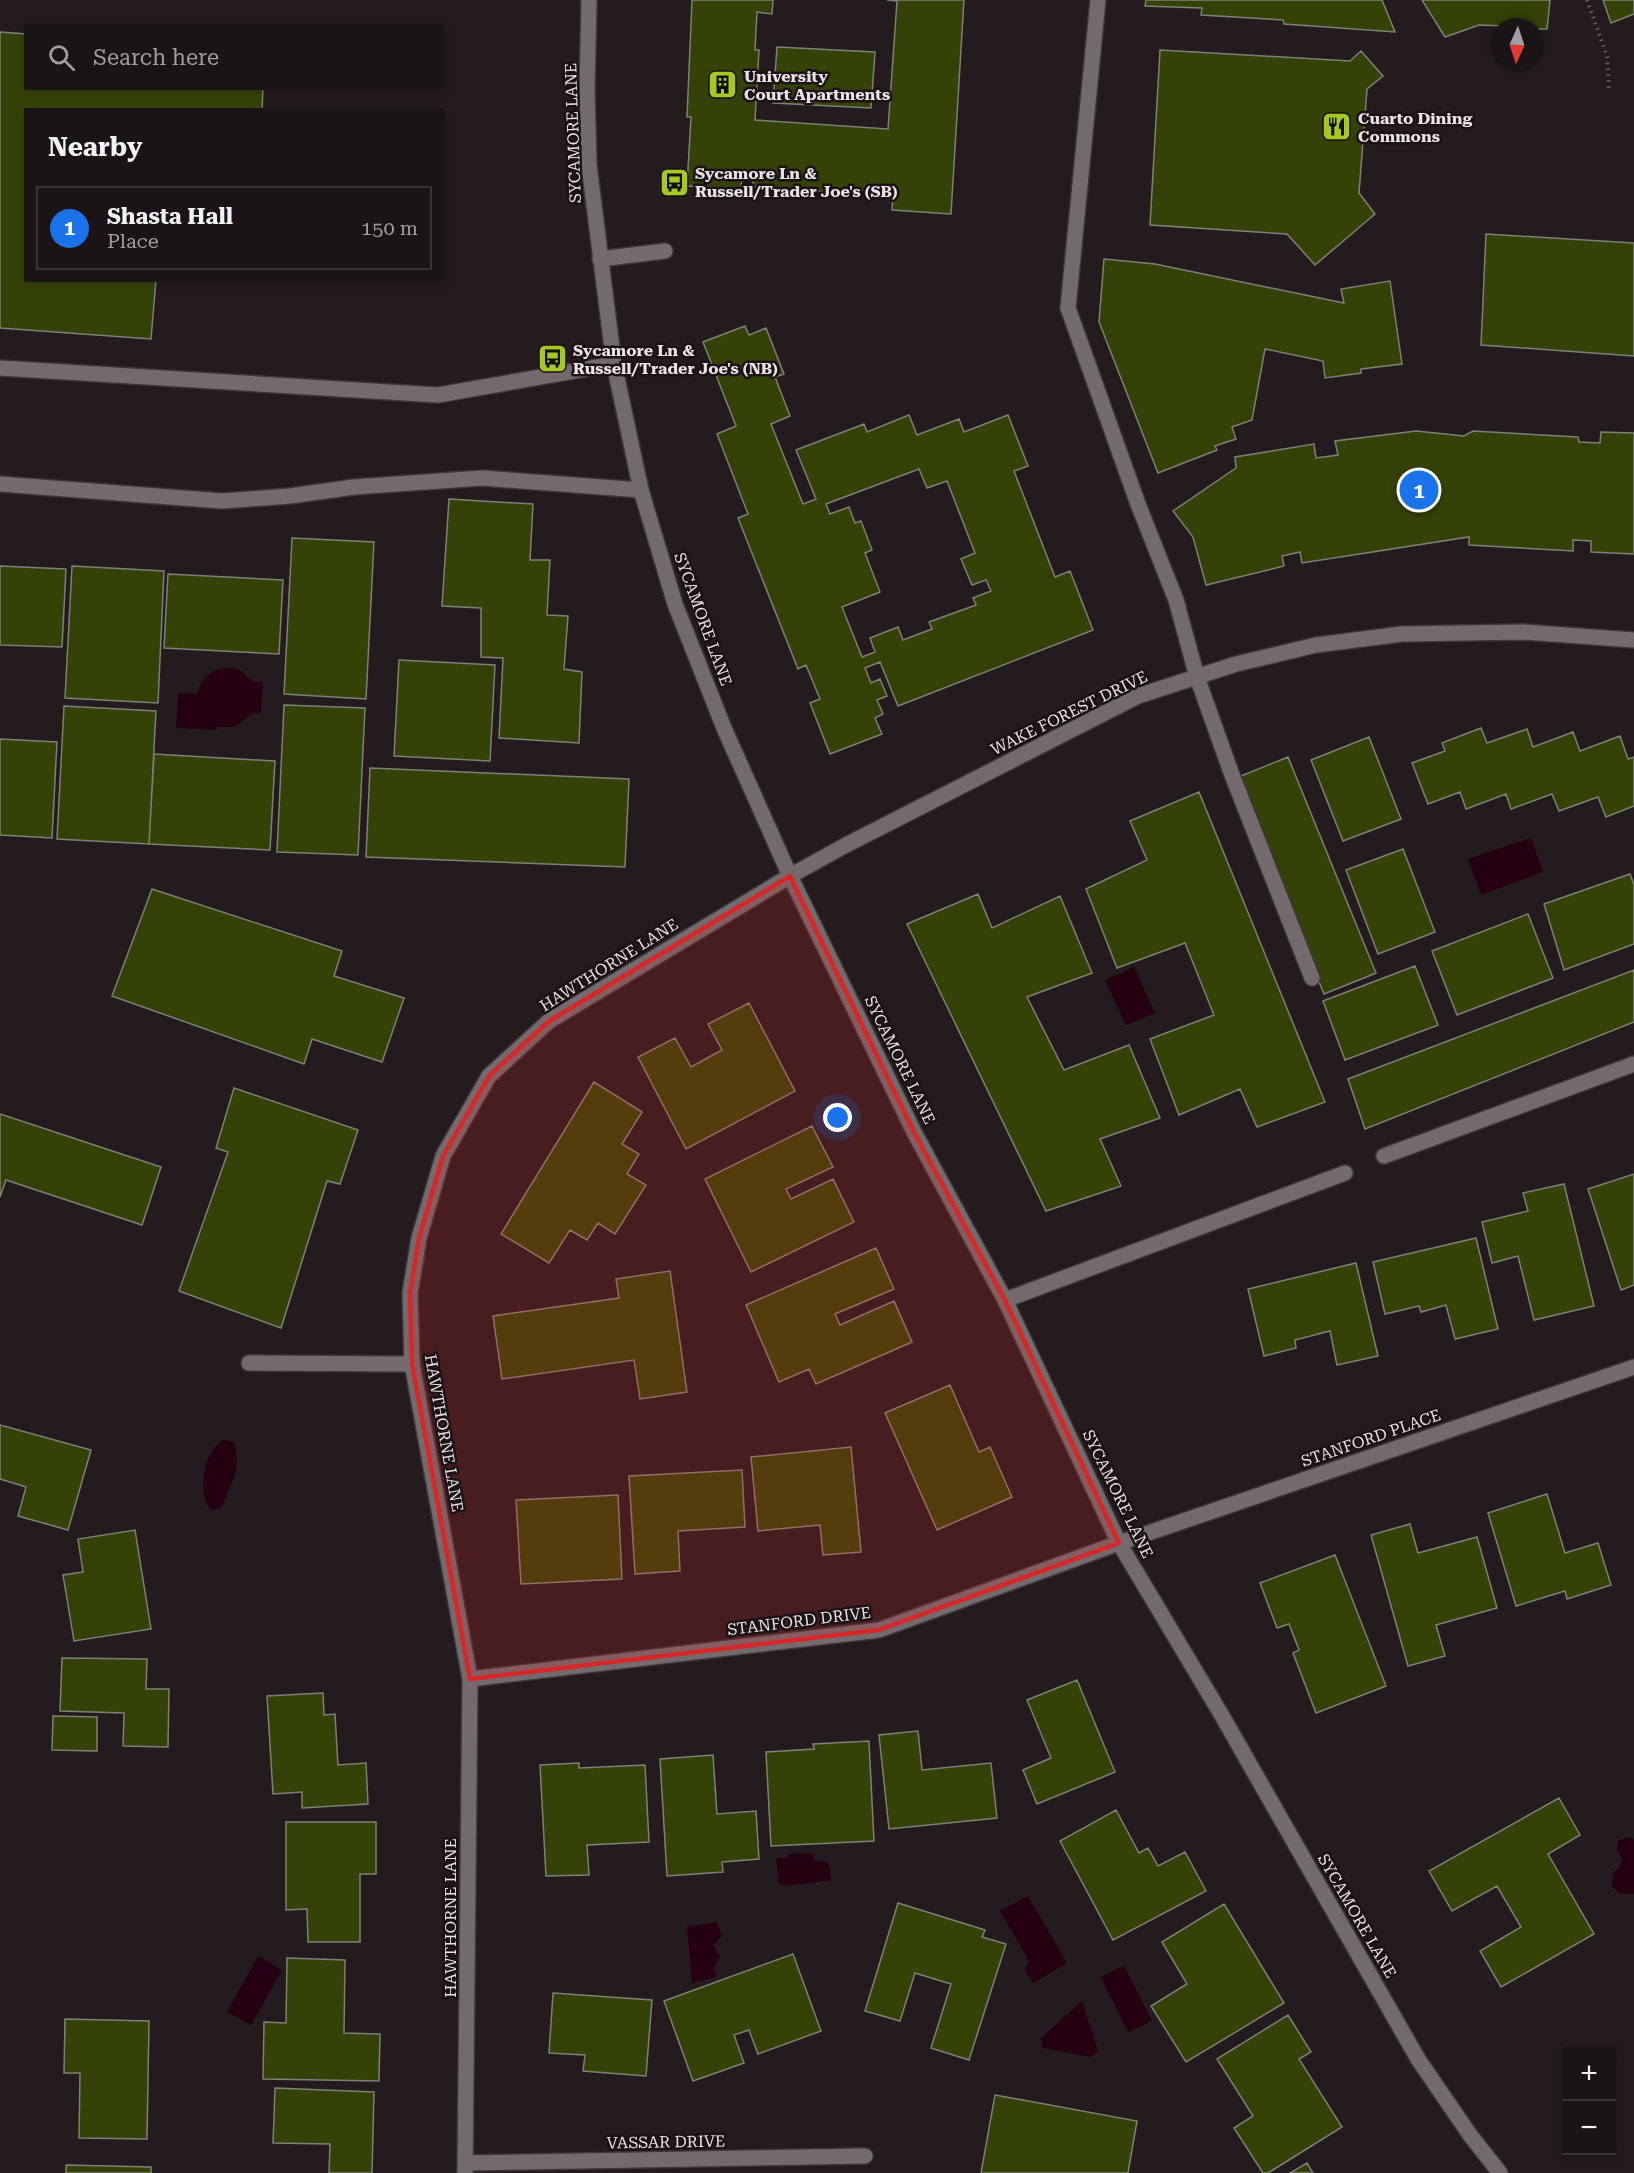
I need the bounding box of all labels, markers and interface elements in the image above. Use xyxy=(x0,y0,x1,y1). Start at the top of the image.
north arrow xyxy=(1490,18,1544,72)
search box xyxy=(24,24,444,90)
icon: search xyxy=(45,41,78,74)
text: Search here xyxy=(93,45,219,70)
street label: SYCAMORE LANE xyxy=(561,63,585,203)
place label: University Court Apartments xyxy=(744,67,890,104)
building icon: University Court Apartments xyxy=(707,69,739,101)
place label: Cuarto Dining Commons xyxy=(1358,109,1472,146)
restaurant icon: Cuarto Dining Commons xyxy=(1321,111,1353,143)
text: Nearby xyxy=(48,132,142,162)
place label: Sycamore Ln & Russell/Trader Joe's (SB) xyxy=(695,164,898,201)
bus stop icon: Sycamore Ln & Russell/Trader Joe's (SB) xyxy=(658,166,690,198)
text: Shasta Hall xyxy=(107,204,233,229)
text: 1 xyxy=(64,216,75,240)
text: 150 m xyxy=(361,216,418,240)
text: Place xyxy=(107,229,159,253)
place label: Sycamore Ln & Russell/Trader Joe's (NB) xyxy=(573,341,778,378)
bus stop icon: Sycamore Ln & Russell/Trader Joe's (NB) xyxy=(536,343,568,375)
pin: 1 xyxy=(1400,468,1438,512)
street label: SYCAMORE LANE xyxy=(670,550,736,688)
street label: WAKE FOREST DRIVE xyxy=(988,667,1150,759)
street label: HAWTHORNE LANE xyxy=(536,915,682,1015)
street label: SYCAMORE LANE xyxy=(861,993,939,1127)
your location xyxy=(823,1103,852,1132)
street label: HAWTHORNE LANE xyxy=(421,1353,467,1513)
street label: STANFORD PLACE xyxy=(1299,1405,1443,1471)
street label: SYCAMORE LANE xyxy=(1079,1427,1157,1561)
street label: STANFORD DRIVE xyxy=(726,1603,872,1639)
street label: HAWTHORNE LANE xyxy=(441,1838,460,1998)
street label: SYCAMORE LANE xyxy=(1314,1851,1400,1981)
map controls xyxy=(1562,2047,1616,2155)
button: + xyxy=(1562,2047,1616,2101)
button: − xyxy=(1562,2101,1616,2155)
street label: VASSAR DRIVE xyxy=(607,2131,725,2153)

